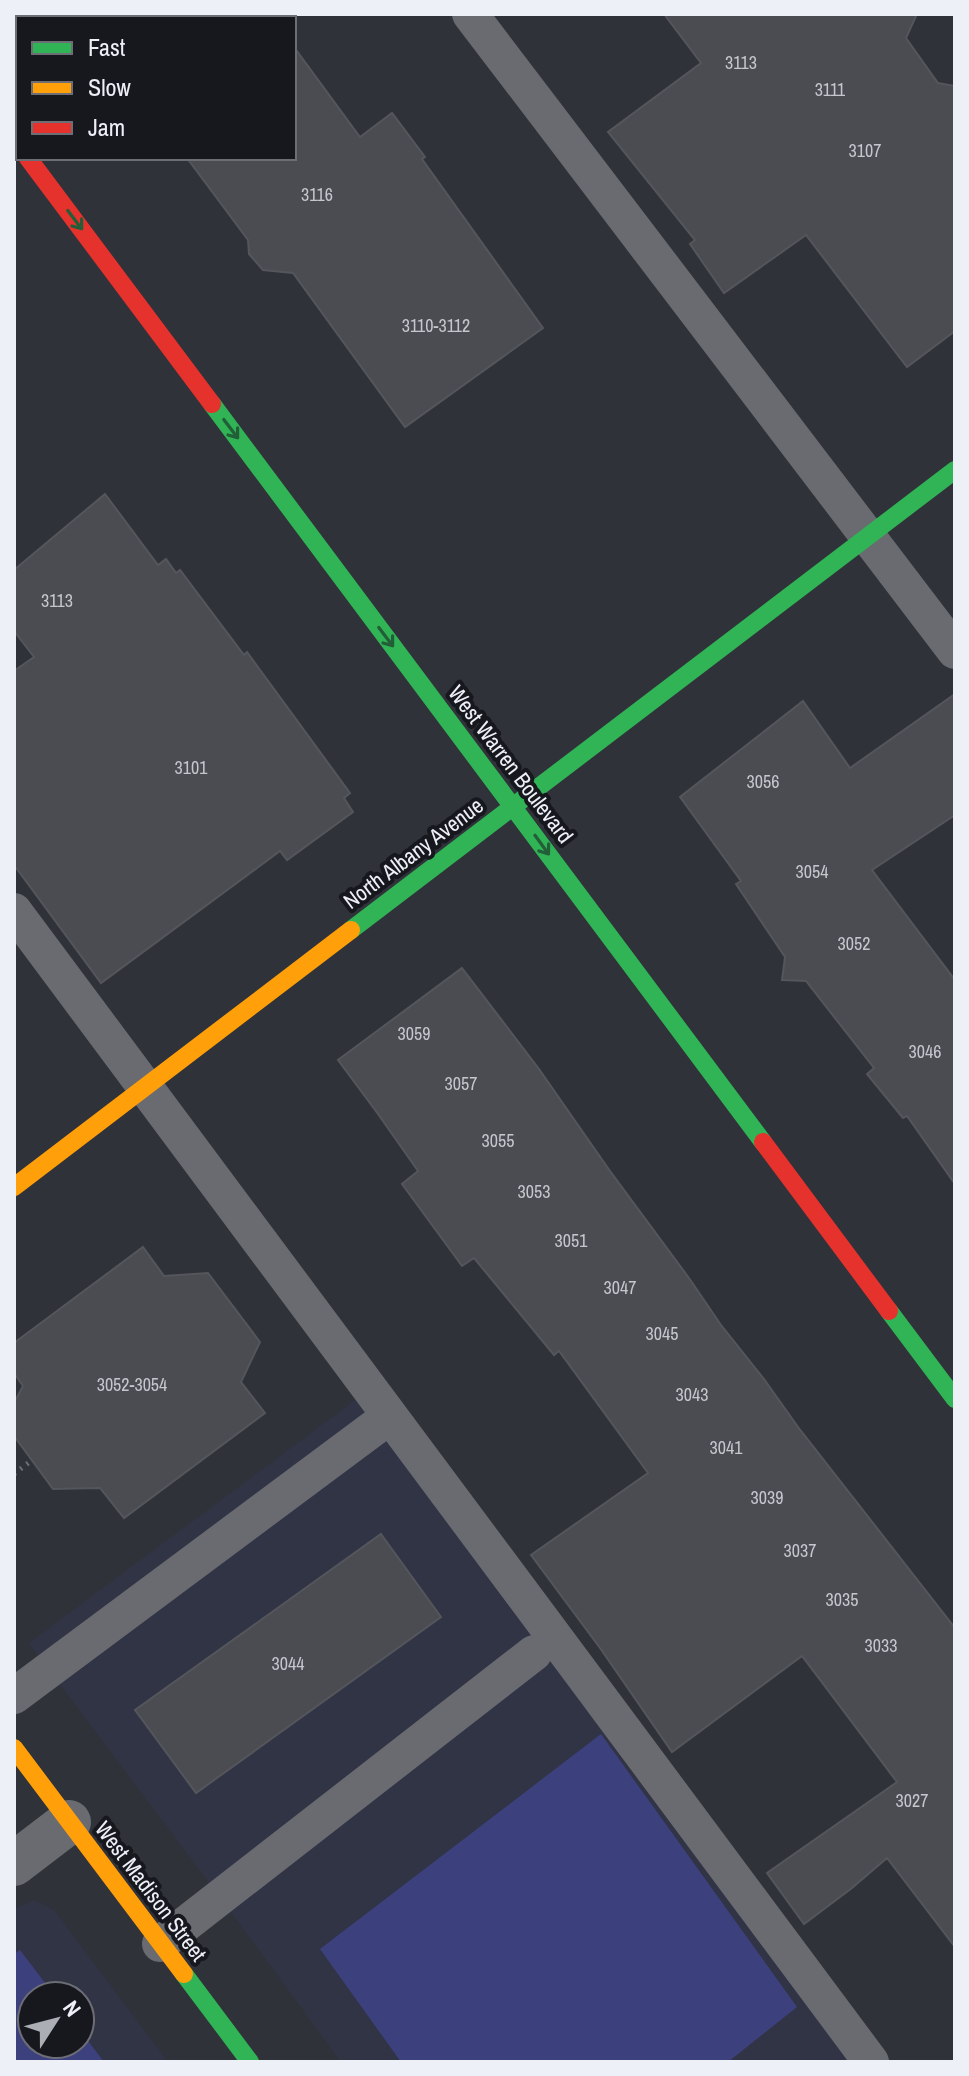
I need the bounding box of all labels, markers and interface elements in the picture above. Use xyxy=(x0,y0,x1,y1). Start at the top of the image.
legend xyxy=(16,16,296,160)
text: Fast xyxy=(88,31,126,63)
house number: 3113 xyxy=(725,50,757,75)
text: Slow xyxy=(88,71,131,103)
house number: 3111 xyxy=(815,77,846,102)
text: Jam xyxy=(88,111,125,143)
house number: 3107 xyxy=(849,138,881,163)
house number: 3116 xyxy=(301,182,333,207)
one-way arrow xyxy=(67,209,84,231)
house number: 3110-3112 xyxy=(402,313,470,338)
one-way arrow xyxy=(222,418,239,439)
house number: 3113 xyxy=(41,588,73,613)
one-way arrow xyxy=(378,626,395,647)
street label: West Warren Boulevard xyxy=(442,679,580,849)
house number: 3101 xyxy=(175,755,208,780)
house number: 3056 xyxy=(747,769,779,794)
street label: North Albany Avenue xyxy=(337,790,489,916)
one-way arrow xyxy=(534,834,550,856)
house number: 3054 xyxy=(796,859,828,884)
house number: 3052 xyxy=(838,931,870,956)
house number: 3059 xyxy=(398,1021,430,1046)
house number: 3046 xyxy=(909,1039,941,1064)
house number: 3057 xyxy=(445,1071,477,1096)
house number: 3055 xyxy=(482,1128,514,1153)
house number: 3053 xyxy=(518,1179,550,1204)
house number: 3051 xyxy=(555,1228,588,1253)
house number: 3047 xyxy=(604,1275,636,1300)
house number: 3045 xyxy=(646,1321,678,1346)
house number: 3052-3054 xyxy=(97,1372,167,1397)
house number: 3043 xyxy=(676,1382,708,1407)
house number: 3041 xyxy=(710,1435,743,1460)
house number: 3039 xyxy=(751,1485,783,1510)
house number: 3037 xyxy=(784,1538,816,1563)
house number: 3035 xyxy=(826,1587,858,1612)
house number: 3033 xyxy=(865,1633,897,1658)
house number: 3044 xyxy=(272,1651,304,1676)
house number: 3027 xyxy=(896,1788,928,1813)
street label: West Madison Street xyxy=(88,1815,214,1967)
north arrow xyxy=(16,1980,96,2060)
text: N xyxy=(56,1994,88,2022)

